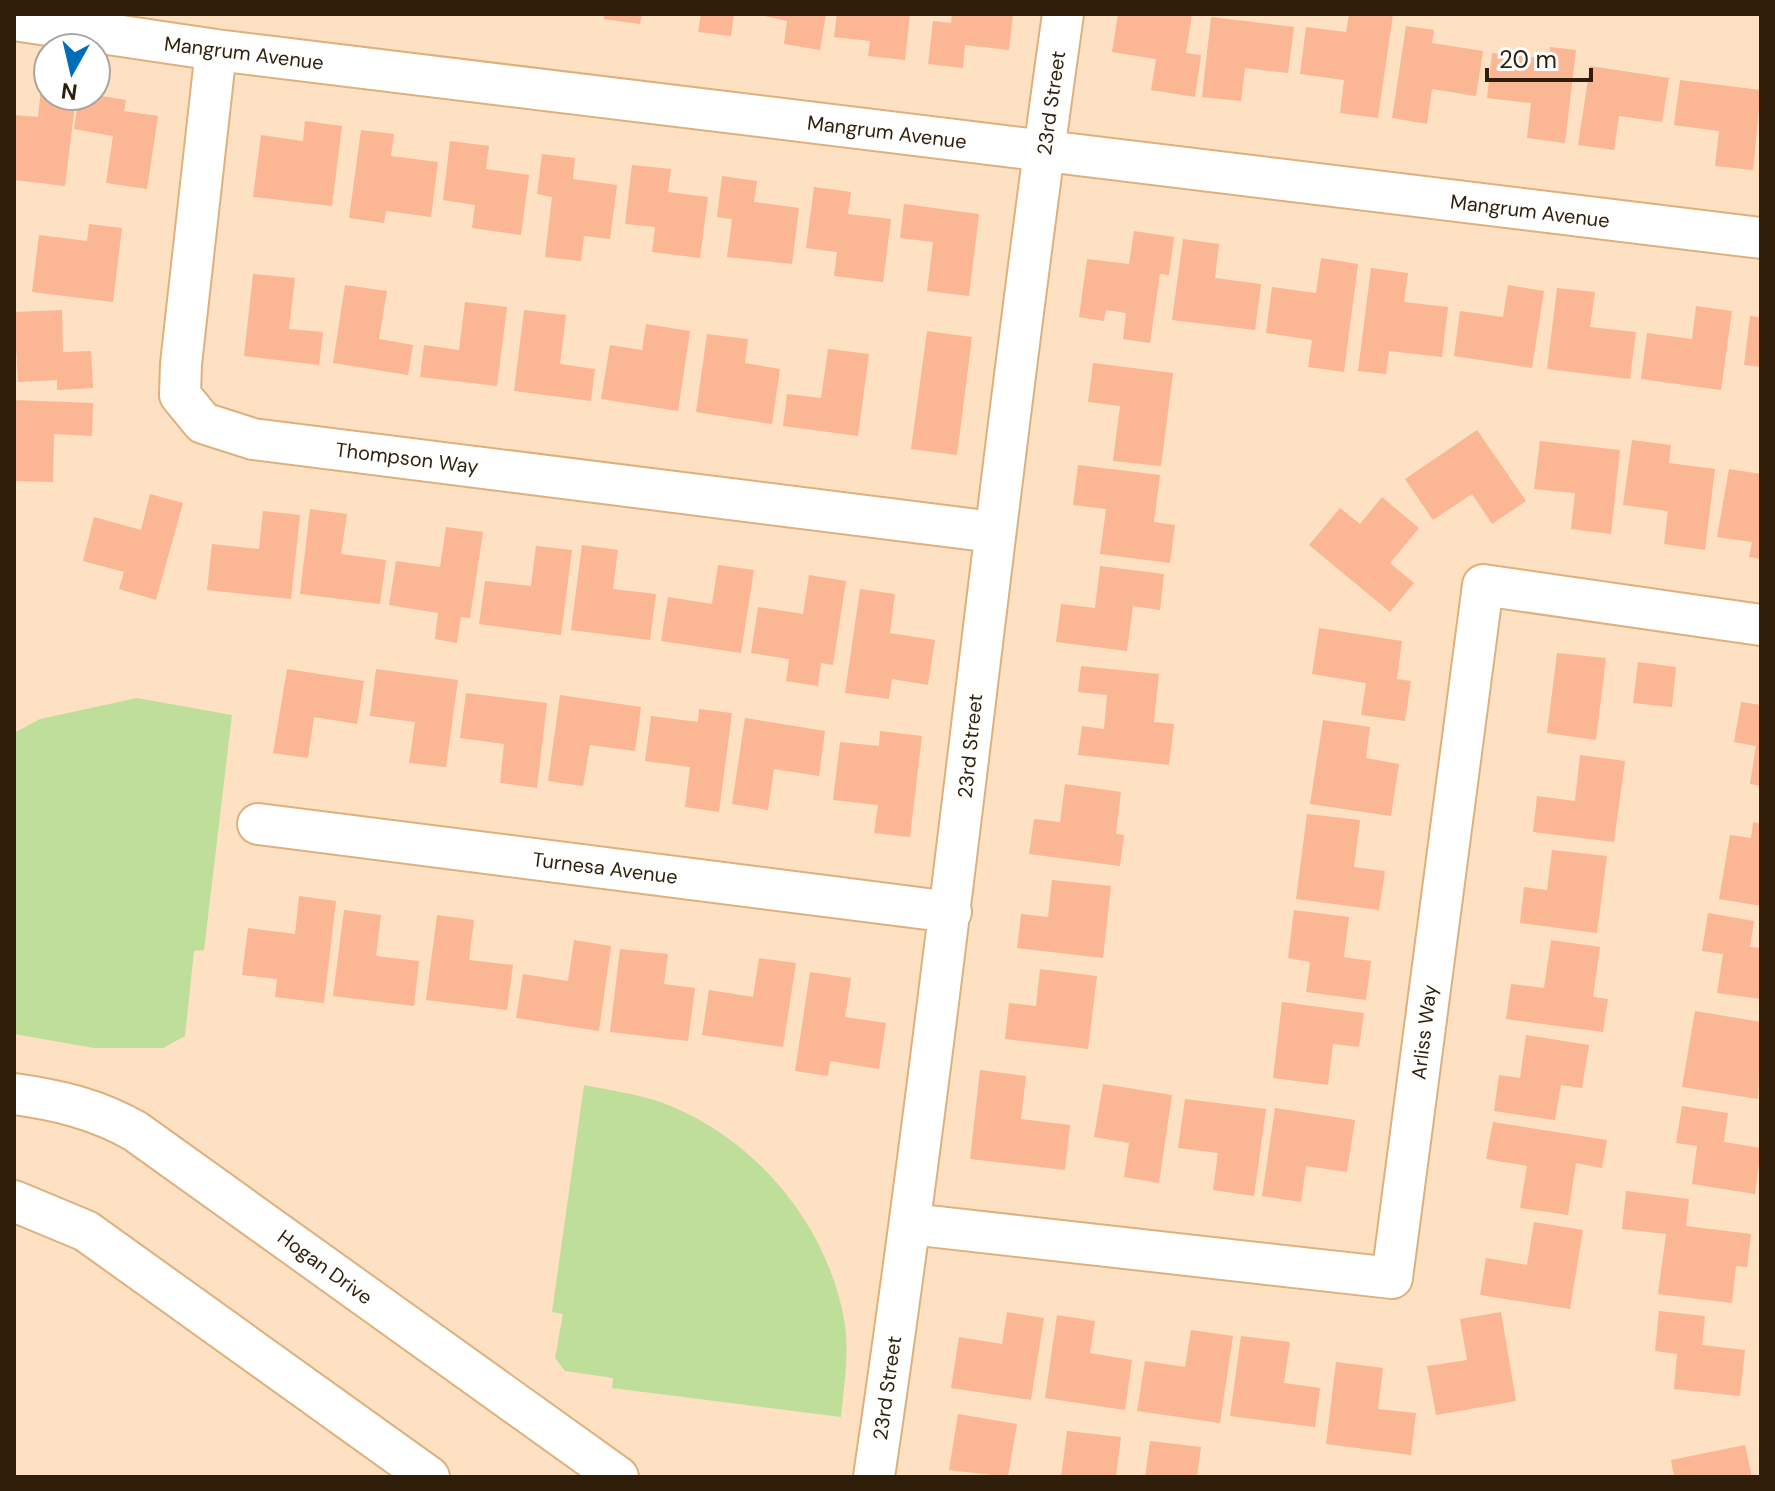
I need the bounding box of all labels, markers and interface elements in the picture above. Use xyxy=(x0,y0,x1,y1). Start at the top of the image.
street label: Mangrum Avenue xyxy=(163,30,325,76)
north arrow xyxy=(32,32,112,112)
scale bar xyxy=(1487,32,1591,82)
text: 20 m xyxy=(1499,44,1557,75)
street label: 23rd Street xyxy=(1031,49,1071,157)
text: N xyxy=(59,76,79,107)
street label: Mangrum Avenue xyxy=(806,109,968,155)
street label: Mangrum Avenue xyxy=(1449,188,1611,234)
street label: Thompson Way xyxy=(334,436,480,480)
street label: 23rd Street xyxy=(952,692,988,800)
street label: Turnesa Avenue xyxy=(531,846,679,890)
street label: Arliss Way xyxy=(1405,983,1443,1081)
street label: Hogan Drive xyxy=(272,1224,378,1310)
street label: 23rd Street xyxy=(867,1334,907,1442)

